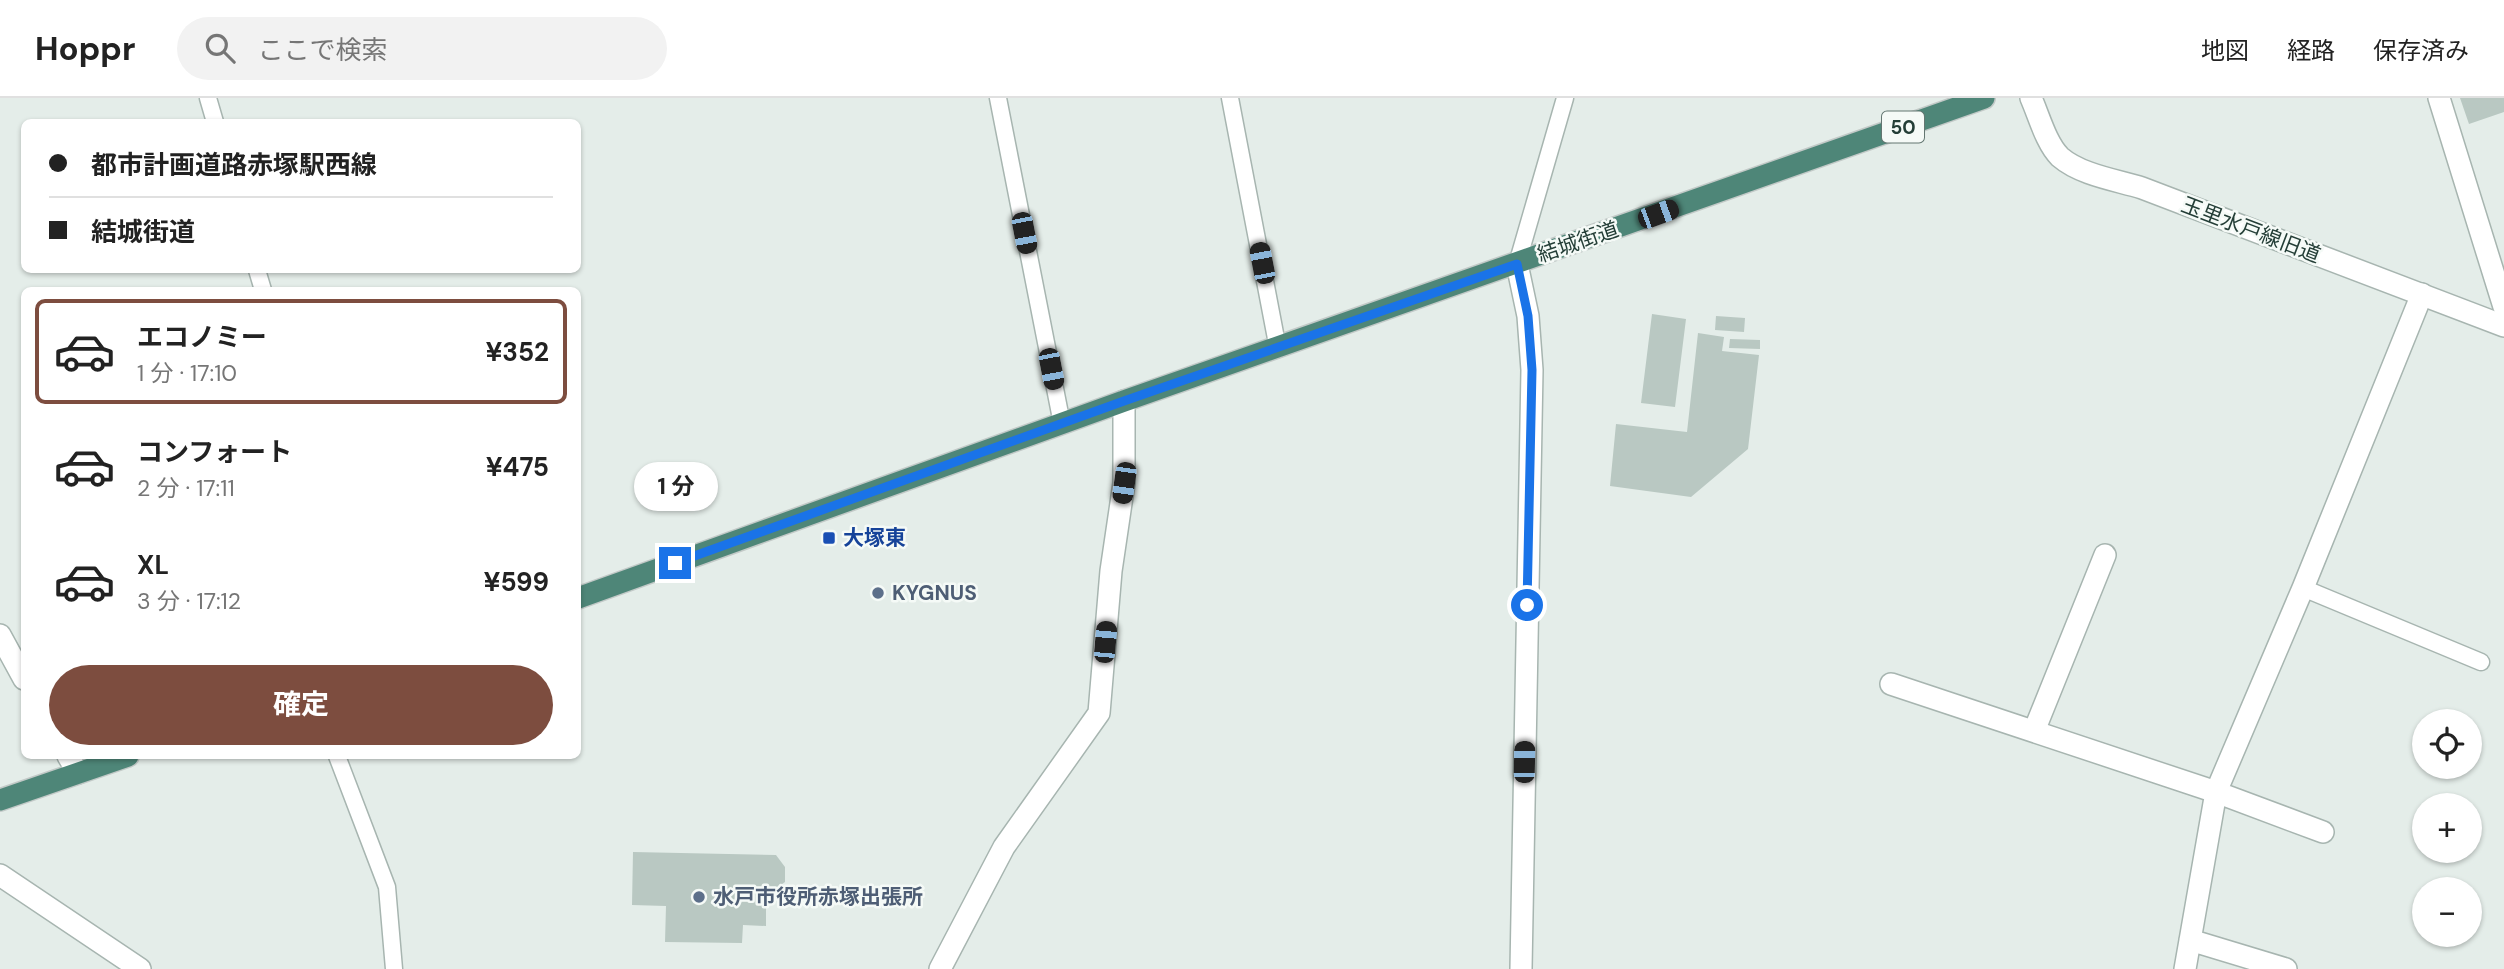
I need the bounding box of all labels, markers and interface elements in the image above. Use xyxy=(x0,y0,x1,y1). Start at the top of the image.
search box xyxy=(177,17,667,80)
text: Hoppr xyxy=(35,27,135,70)
icon: search xyxy=(201,29,239,67)
text: ここで検索 xyxy=(257,33,387,67)
text: 地図 xyxy=(2201,35,2249,66)
text: 経路 xyxy=(2287,35,2335,66)
text: 保存済み xyxy=(2373,35,2469,66)
road number: 50 xyxy=(1882,112,1924,142)
text: 都市計画道路赤塚駅西線 xyxy=(91,148,377,182)
street label: 玉里水戸線旧道 xyxy=(2177,191,2325,269)
car xyxy=(1635,197,1682,231)
car xyxy=(1010,210,1039,256)
text: 結城街道 xyxy=(91,215,195,249)
street label: 結城街道 xyxy=(1534,215,1622,269)
car xyxy=(1248,240,1277,286)
icon: car xyxy=(53,320,116,383)
text: エコノミー xyxy=(137,320,267,354)
text: ¥352 xyxy=(485,335,549,369)
car xyxy=(1037,346,1066,392)
text: 1 分 · 17:10 xyxy=(137,358,237,388)
icon: car xyxy=(53,435,116,498)
text: コンフォート xyxy=(137,435,292,469)
text: ¥475 xyxy=(486,450,549,484)
car xyxy=(1111,461,1138,505)
callout: 1 分 xyxy=(633,462,717,510)
text: 1 分 xyxy=(658,471,694,501)
text: 2 分 · 17:11 xyxy=(137,473,235,503)
place label: 大塚東 xyxy=(843,524,906,552)
marker: 大塚東 xyxy=(821,530,837,546)
route end xyxy=(659,547,691,579)
text: XL xyxy=(137,548,169,582)
icon: car xyxy=(53,550,116,613)
text: ¥599 xyxy=(484,565,549,599)
place label: KYGNUS xyxy=(892,579,977,607)
marker: KYGNUS xyxy=(870,585,886,601)
text: 3 分 · 17:12 xyxy=(137,586,241,616)
route start xyxy=(1511,589,1543,621)
car xyxy=(1093,620,1118,664)
button: 確定 xyxy=(49,665,553,745)
map controls xyxy=(2412,709,2482,947)
button: locate xyxy=(2412,709,2482,779)
car xyxy=(1514,741,1535,783)
button: + xyxy=(2412,793,2482,863)
button: − xyxy=(2412,877,2482,947)
place label: 水戸市役所赤塚出張所 xyxy=(713,883,923,911)
marker: 水戸市役所赤塚出張所 xyxy=(691,889,707,905)

